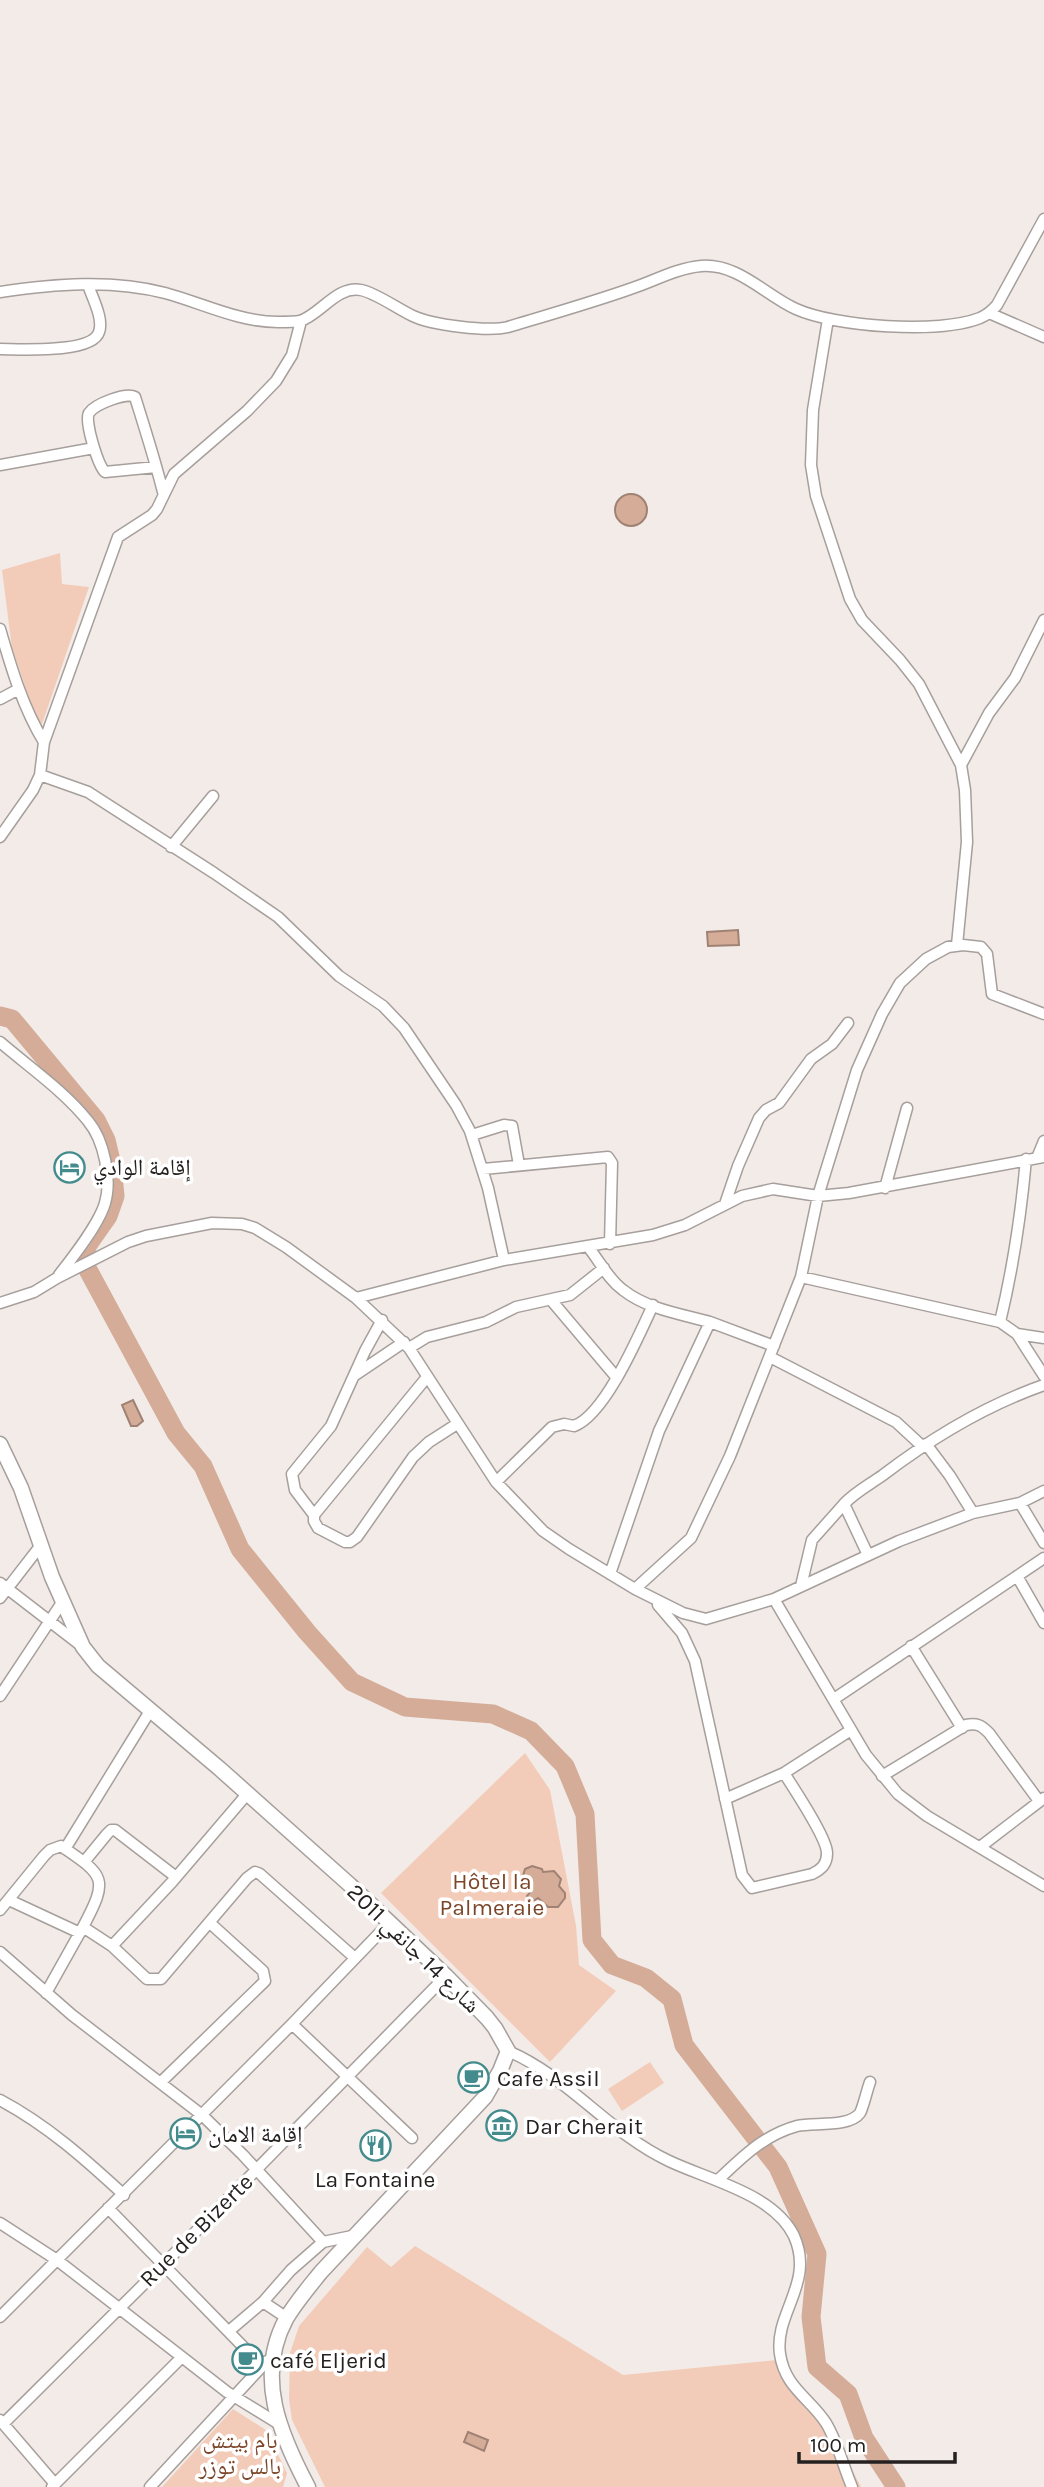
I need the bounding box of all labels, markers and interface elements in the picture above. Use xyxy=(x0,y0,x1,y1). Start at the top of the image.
hotel icon: إقامة الوادي xyxy=(53,1150,87,1184)
place label: إقامة الوادي xyxy=(93,1154,191,1186)
park label: Hôtel la Palmeraie xyxy=(440,1868,544,1921)
street label: شارع 14 جانفي 2011 xyxy=(338,1878,486,2022)
cafe icon: Cafe Assil xyxy=(457,2061,491,2095)
place label: Cafe Assil xyxy=(497,2065,600,2092)
museum icon: Dar Cherait xyxy=(485,2109,519,2143)
place label: Dar Cherait xyxy=(525,2113,643,2140)
hotel icon: إقامة الامان xyxy=(168,2117,202,2151)
place label: إقامة الامان xyxy=(208,2121,303,2149)
restaurant icon: La Fontaine xyxy=(358,2128,392,2162)
place label: La Fontaine xyxy=(315,2166,435,2193)
street label: Rue de Bizerte xyxy=(134,2168,259,2293)
cafe icon: café Eljerid xyxy=(230,2343,264,2377)
place label: café Eljerid xyxy=(270,2347,387,2374)
scale bar xyxy=(799,2420,955,2464)
park label: بام بيتش بالس توزر xyxy=(198,2427,281,2480)
text: 100 m xyxy=(810,2433,867,2457)

